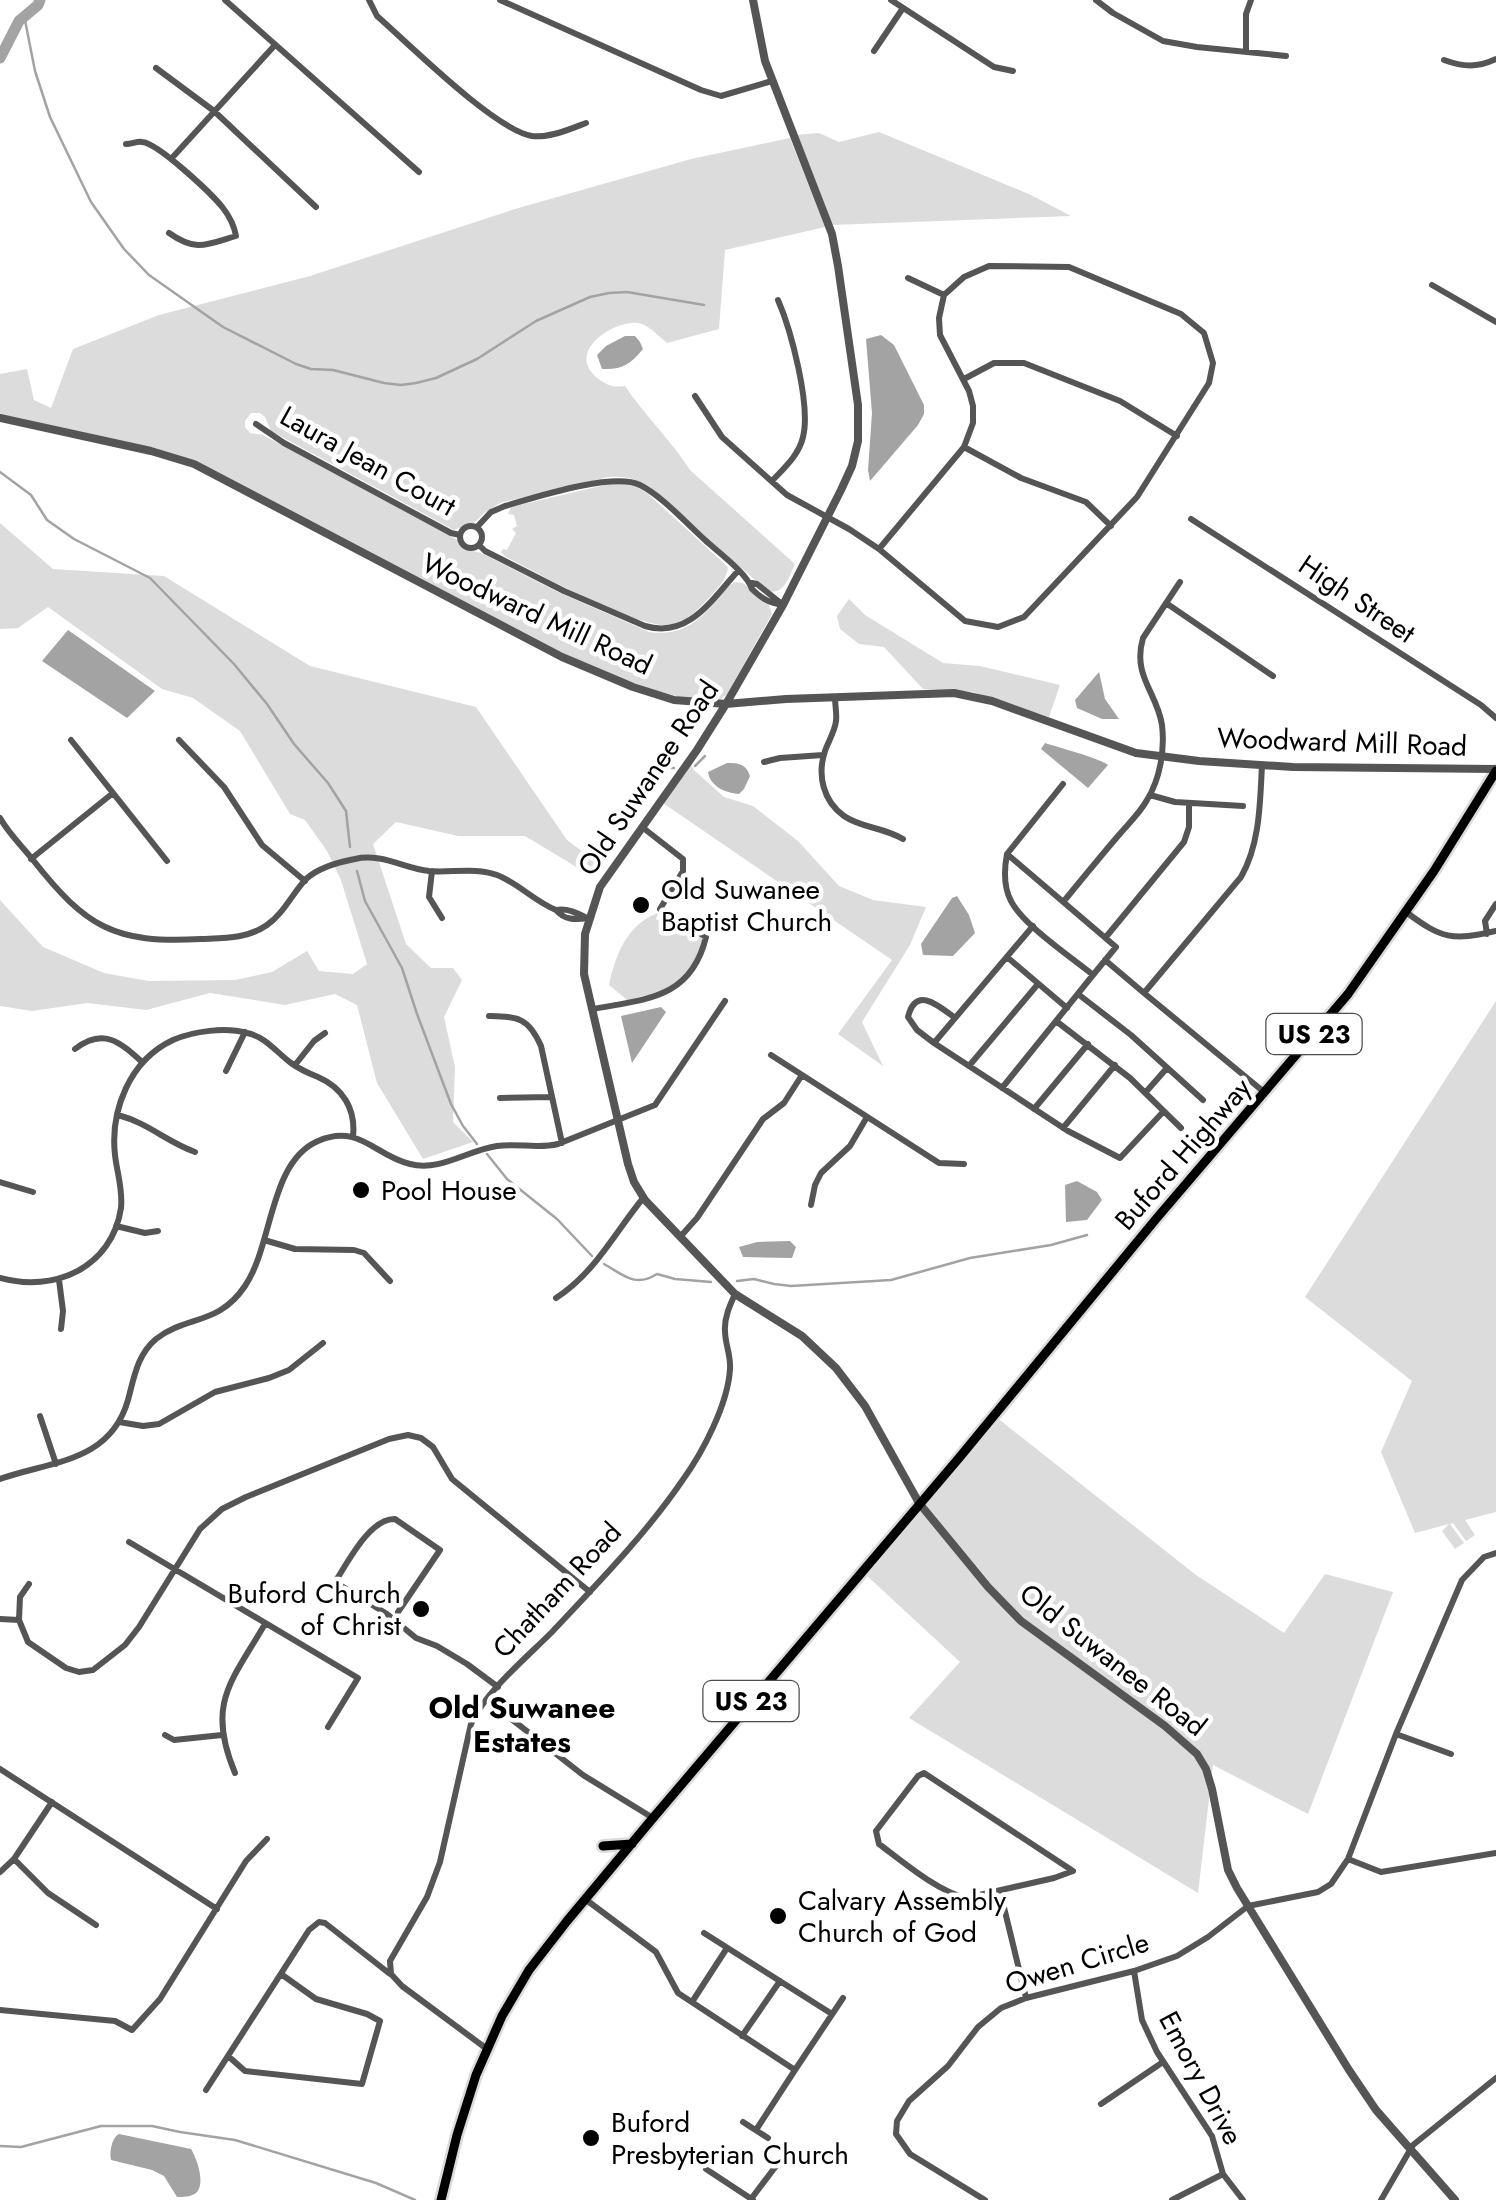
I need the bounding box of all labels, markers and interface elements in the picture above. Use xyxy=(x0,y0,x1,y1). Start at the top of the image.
street label: Laura Jean Court xyxy=(273,396,464,526)
street label: Woodward Mill Road xyxy=(415,543,659,685)
street label: High Street xyxy=(1290,545,1424,653)
street label: Old Suwanee Road xyxy=(567,672,729,884)
street label: Woodward Mill Road xyxy=(1216,717,1468,767)
place label: Old Suwanee Baptist Church xyxy=(661,869,832,942)
marker: Old Suwanee Baptist Church xyxy=(630,894,652,916)
road number: US 23 xyxy=(1266,1014,1362,1054)
street label: Buford Highway xyxy=(1105,1068,1261,1239)
place label: Pool House xyxy=(381,1170,517,1211)
marker: Pool House xyxy=(350,1179,372,1201)
street label: Chatham Road xyxy=(483,1513,631,1667)
place label: Buford Church of Christ xyxy=(228,1573,401,1646)
street label: Old Suwanee Road xyxy=(1011,1574,1215,1746)
marker: Buford Church of Christ xyxy=(410,1598,432,1620)
road number: US 23 xyxy=(704,1681,798,1721)
district label: Old Suwanee Estates xyxy=(429,1686,615,1763)
place label: Calvary Assembly Church of God xyxy=(798,1880,1007,1953)
marker: Calvary Assembly Church of God xyxy=(767,1905,789,1927)
street label: Owen Circle xyxy=(1000,1922,1154,2004)
street label: Emory Drive xyxy=(1149,2004,1253,2152)
place label: Buford Presbyterian Church xyxy=(611,2102,849,2175)
marker: Buford Presbyterian Church xyxy=(580,2127,602,2149)

